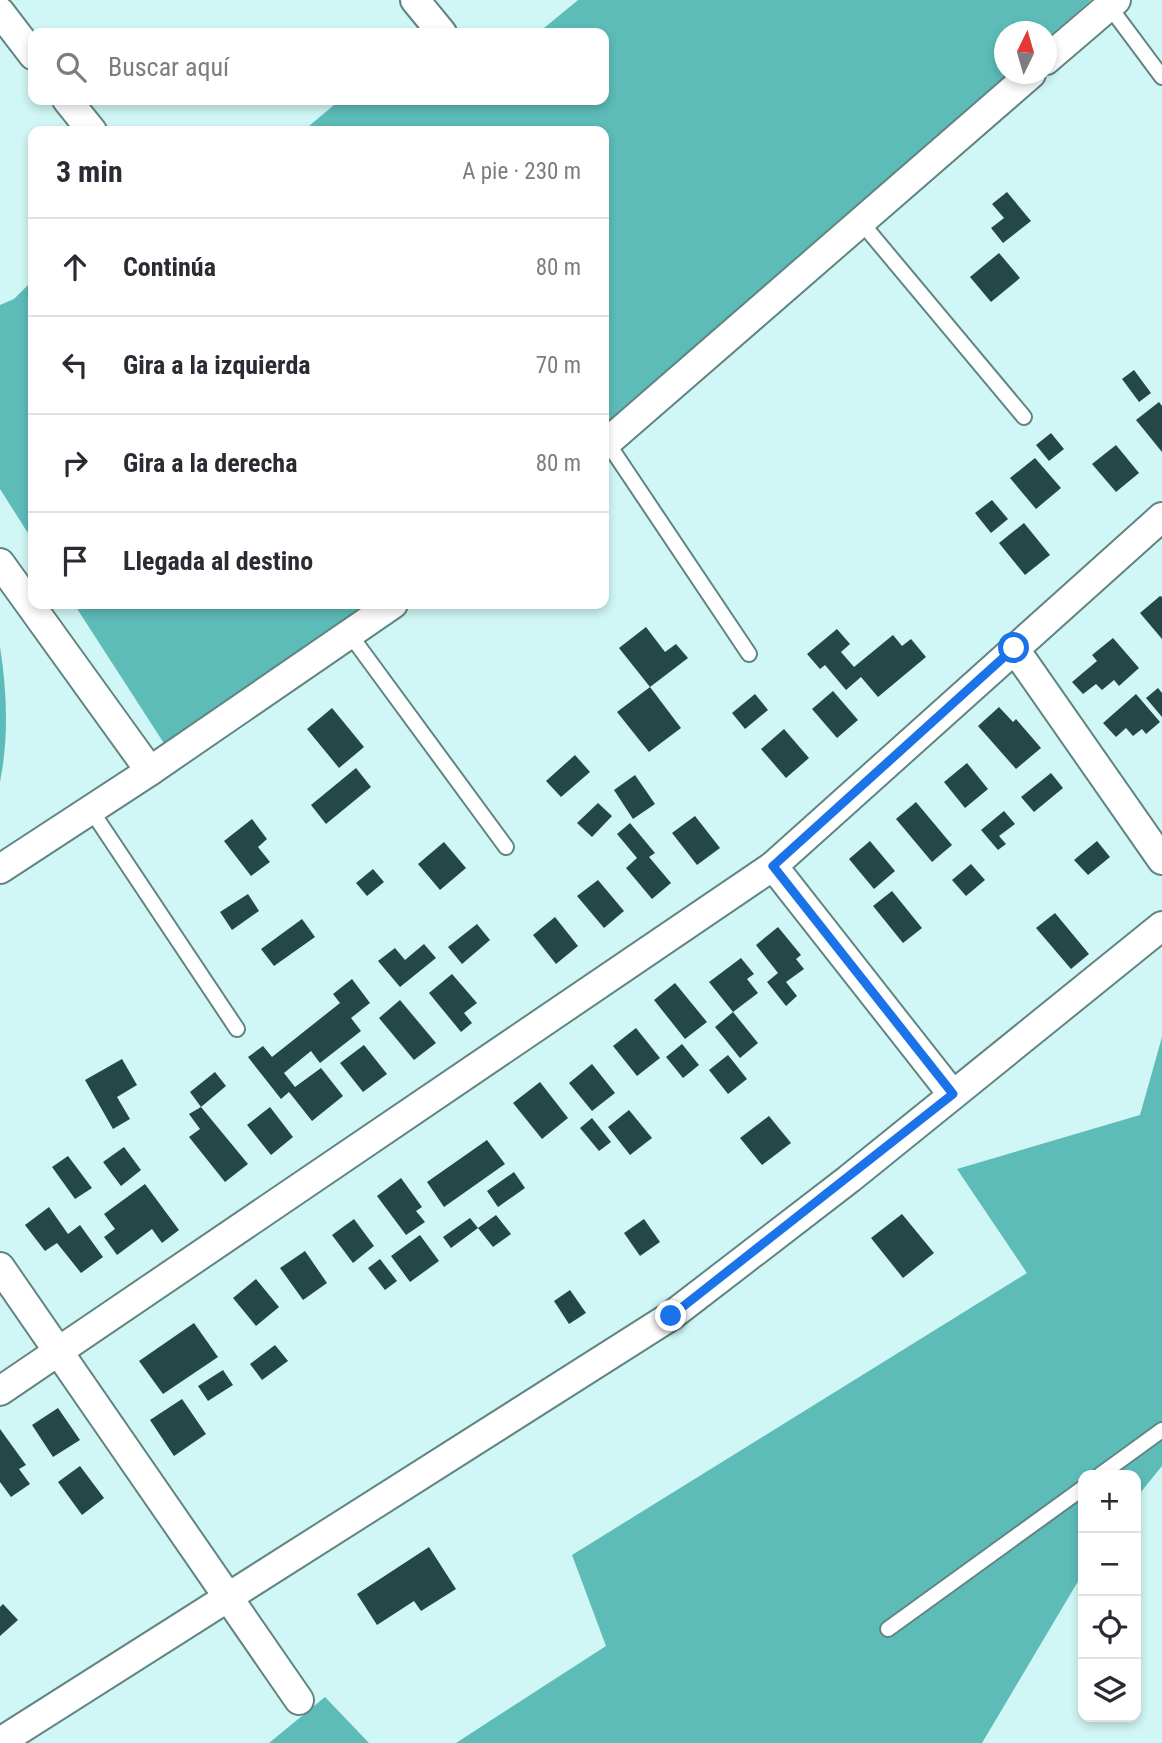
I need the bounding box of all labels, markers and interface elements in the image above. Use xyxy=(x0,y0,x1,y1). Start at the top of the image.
north arrow xyxy=(994,21,1057,84)
search box xyxy=(28,28,609,105)
icon: search xyxy=(52,48,90,86)
text: Buscar aquí xyxy=(108,52,229,82)
text: 3 min xyxy=(56,154,123,189)
text: A pie · 230 m xyxy=(462,158,581,185)
icon: ahead xyxy=(56,248,94,286)
text: Continúa xyxy=(123,252,216,282)
text: 80 m xyxy=(536,254,581,281)
icon: left xyxy=(56,346,94,384)
text: Gira a la izquierda xyxy=(123,350,311,380)
text: 70 m xyxy=(536,352,581,379)
icon: right xyxy=(56,444,94,482)
text: Gira a la derecha xyxy=(123,448,297,478)
text: 80 m xyxy=(536,450,581,477)
icon: arrive xyxy=(56,542,94,580)
text: Llegada al destino xyxy=(123,546,313,576)
route start xyxy=(998,632,1029,663)
route end xyxy=(655,1300,686,1331)
map controls xyxy=(1078,1470,1141,1722)
button: + xyxy=(1078,1470,1141,1533)
button: − xyxy=(1078,1533,1141,1596)
button: locate xyxy=(1078,1596,1141,1659)
button: layers xyxy=(1078,1659,1141,1722)

